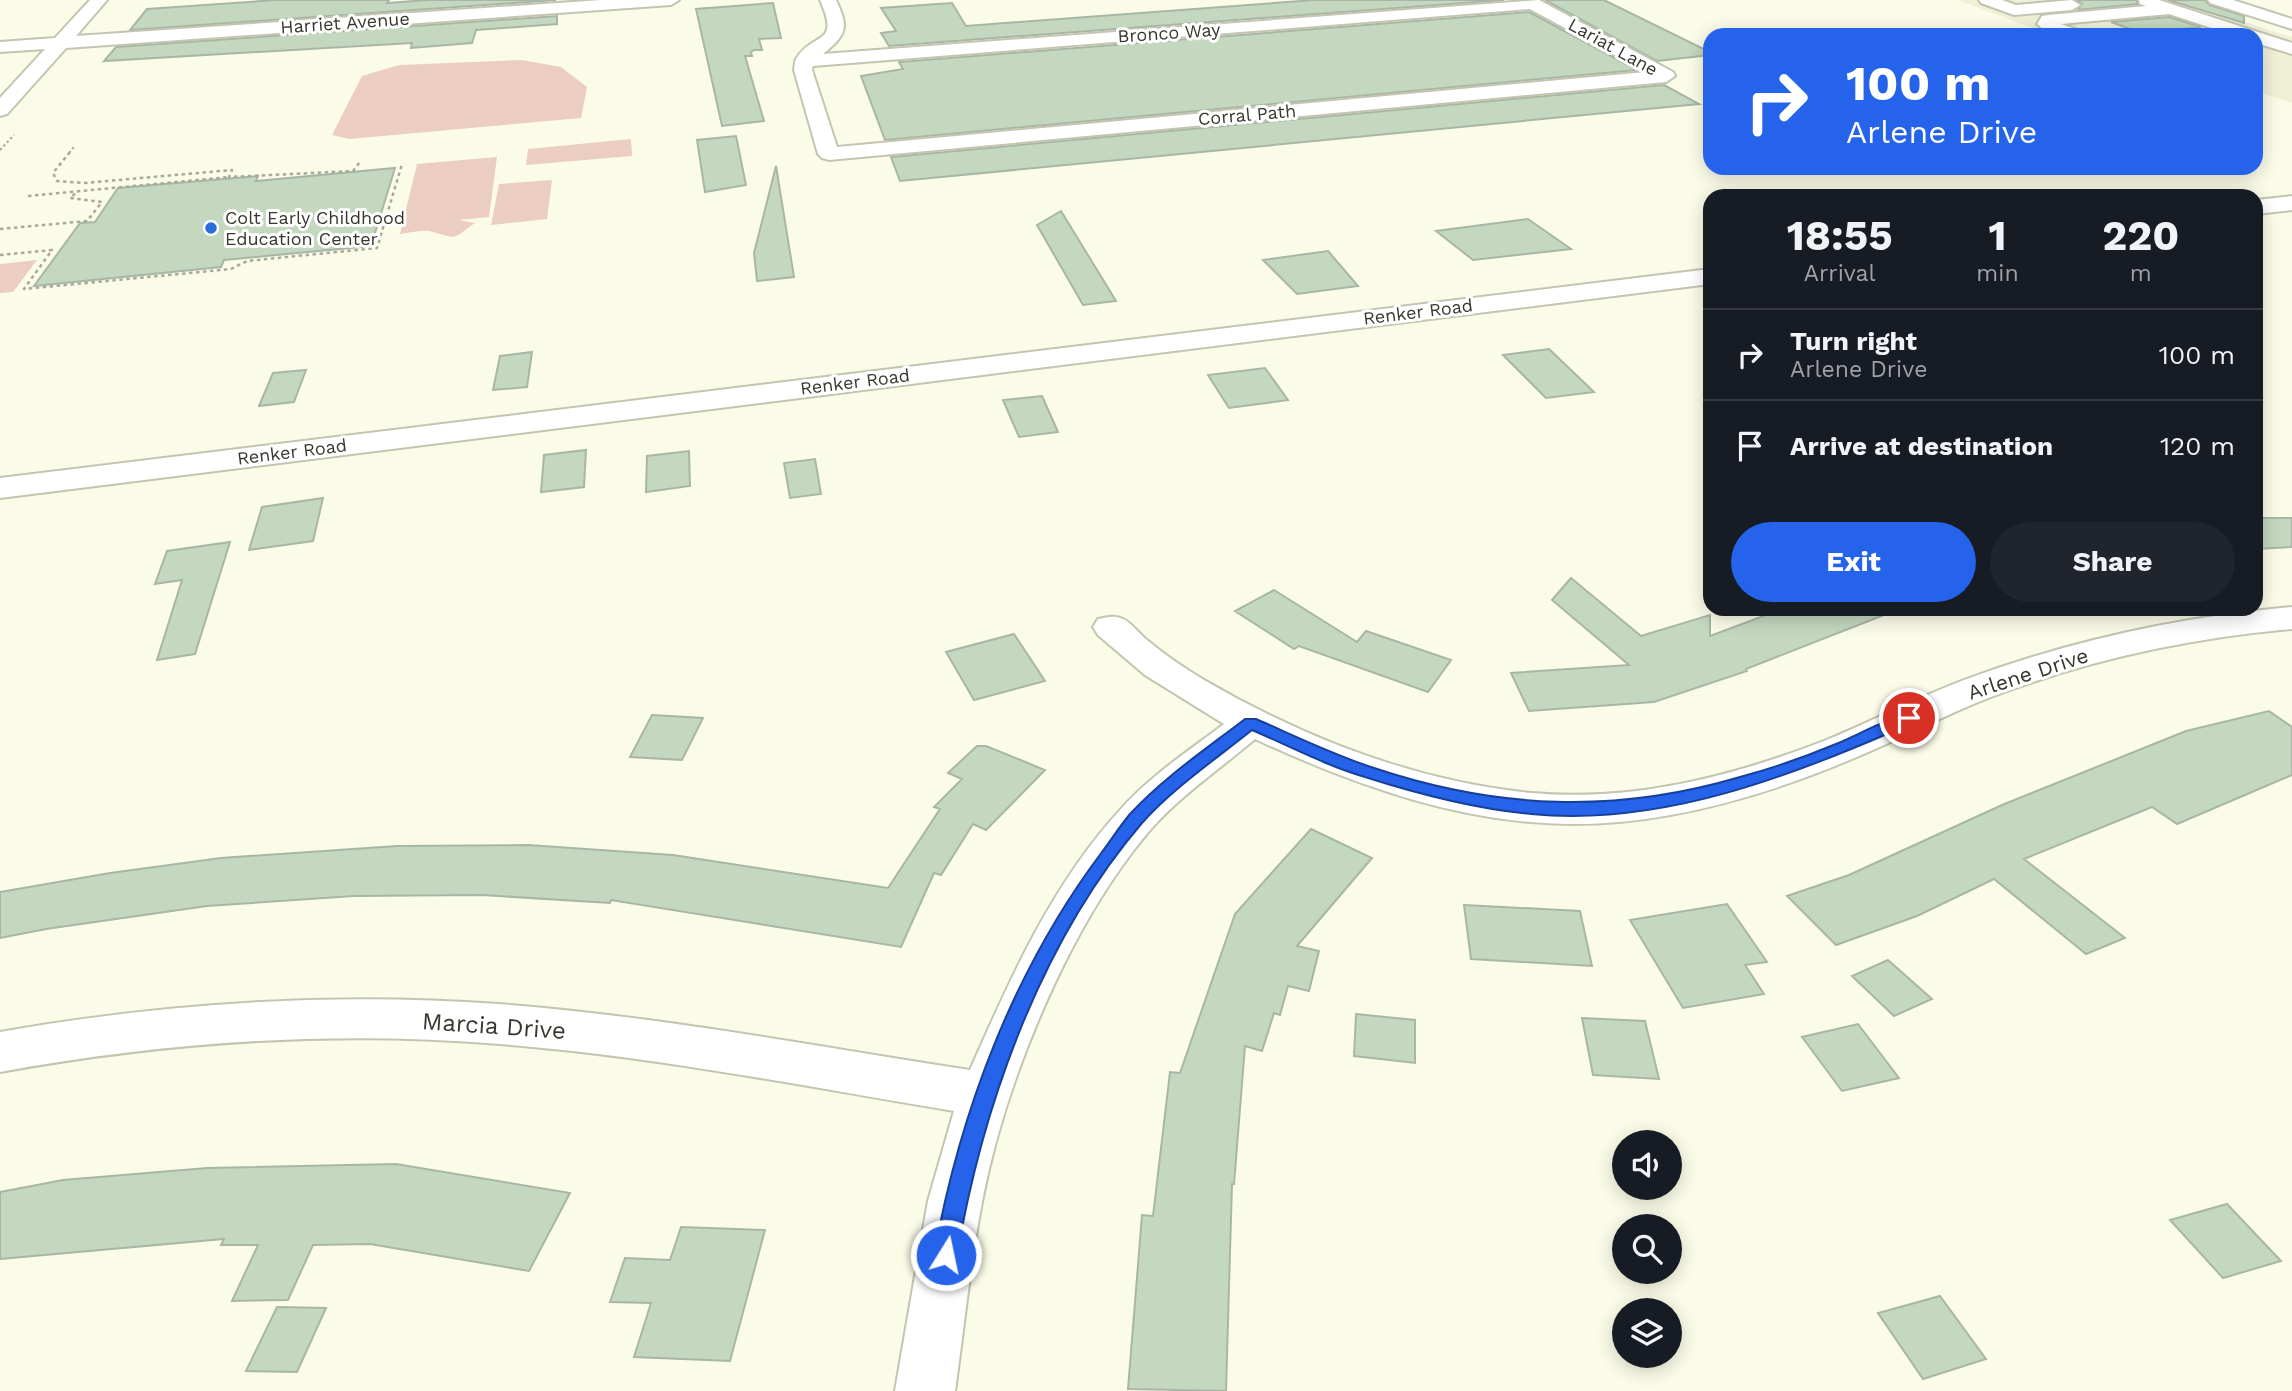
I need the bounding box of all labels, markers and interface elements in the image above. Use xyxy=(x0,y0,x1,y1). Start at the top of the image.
street label: Harriet Avenue xyxy=(280,8,410,37)
street label: Lariat Lane xyxy=(1565,13,1662,80)
street label: Bronco Way xyxy=(1117,18,1222,47)
text: 100 m xyxy=(1846,54,1990,112)
icon: right xyxy=(1731,56,1822,147)
street label: Corral Path xyxy=(1197,100,1297,129)
text: Arlene Drive xyxy=(1846,113,2037,151)
place label: Colt Early Childhood Education Center xyxy=(225,207,405,249)
text: 18:55 xyxy=(1787,211,1893,260)
text: 1 xyxy=(1988,211,2007,260)
text: 220 xyxy=(2102,211,2179,260)
marker: Colt Early Childhood Education Center xyxy=(203,220,219,236)
text: Arrival xyxy=(1804,260,1876,287)
text: min xyxy=(1976,260,2019,287)
text: m xyxy=(2130,260,2152,287)
street label: Renker Road xyxy=(1362,294,1474,329)
text: Turn right xyxy=(1790,326,1917,356)
icon: right xyxy=(1731,336,1769,374)
text: 100 m xyxy=(2159,340,2235,370)
text: Arlene Drive xyxy=(1790,356,1927,383)
street label: Renker Road xyxy=(799,364,911,399)
icon: arrive xyxy=(1731,427,1769,465)
text: Arrive at destination xyxy=(1790,431,2053,461)
text: 120 m xyxy=(2160,431,2235,461)
street label: Renker Road xyxy=(236,434,348,469)
button: Exit xyxy=(1731,522,1976,602)
button: Share xyxy=(1990,522,2235,602)
street label: Arlene Drive xyxy=(1964,642,2091,705)
pin xyxy=(1879,688,1939,748)
icon: arrive xyxy=(1890,699,1928,737)
street label: Marcia Drive xyxy=(421,1007,567,1045)
map controls xyxy=(1612,1130,1682,1368)
button: sound xyxy=(1612,1130,1682,1200)
button: search xyxy=(1612,1214,1682,1284)
position arrow xyxy=(909,1218,983,1292)
button: layers xyxy=(1612,1298,1682,1368)

